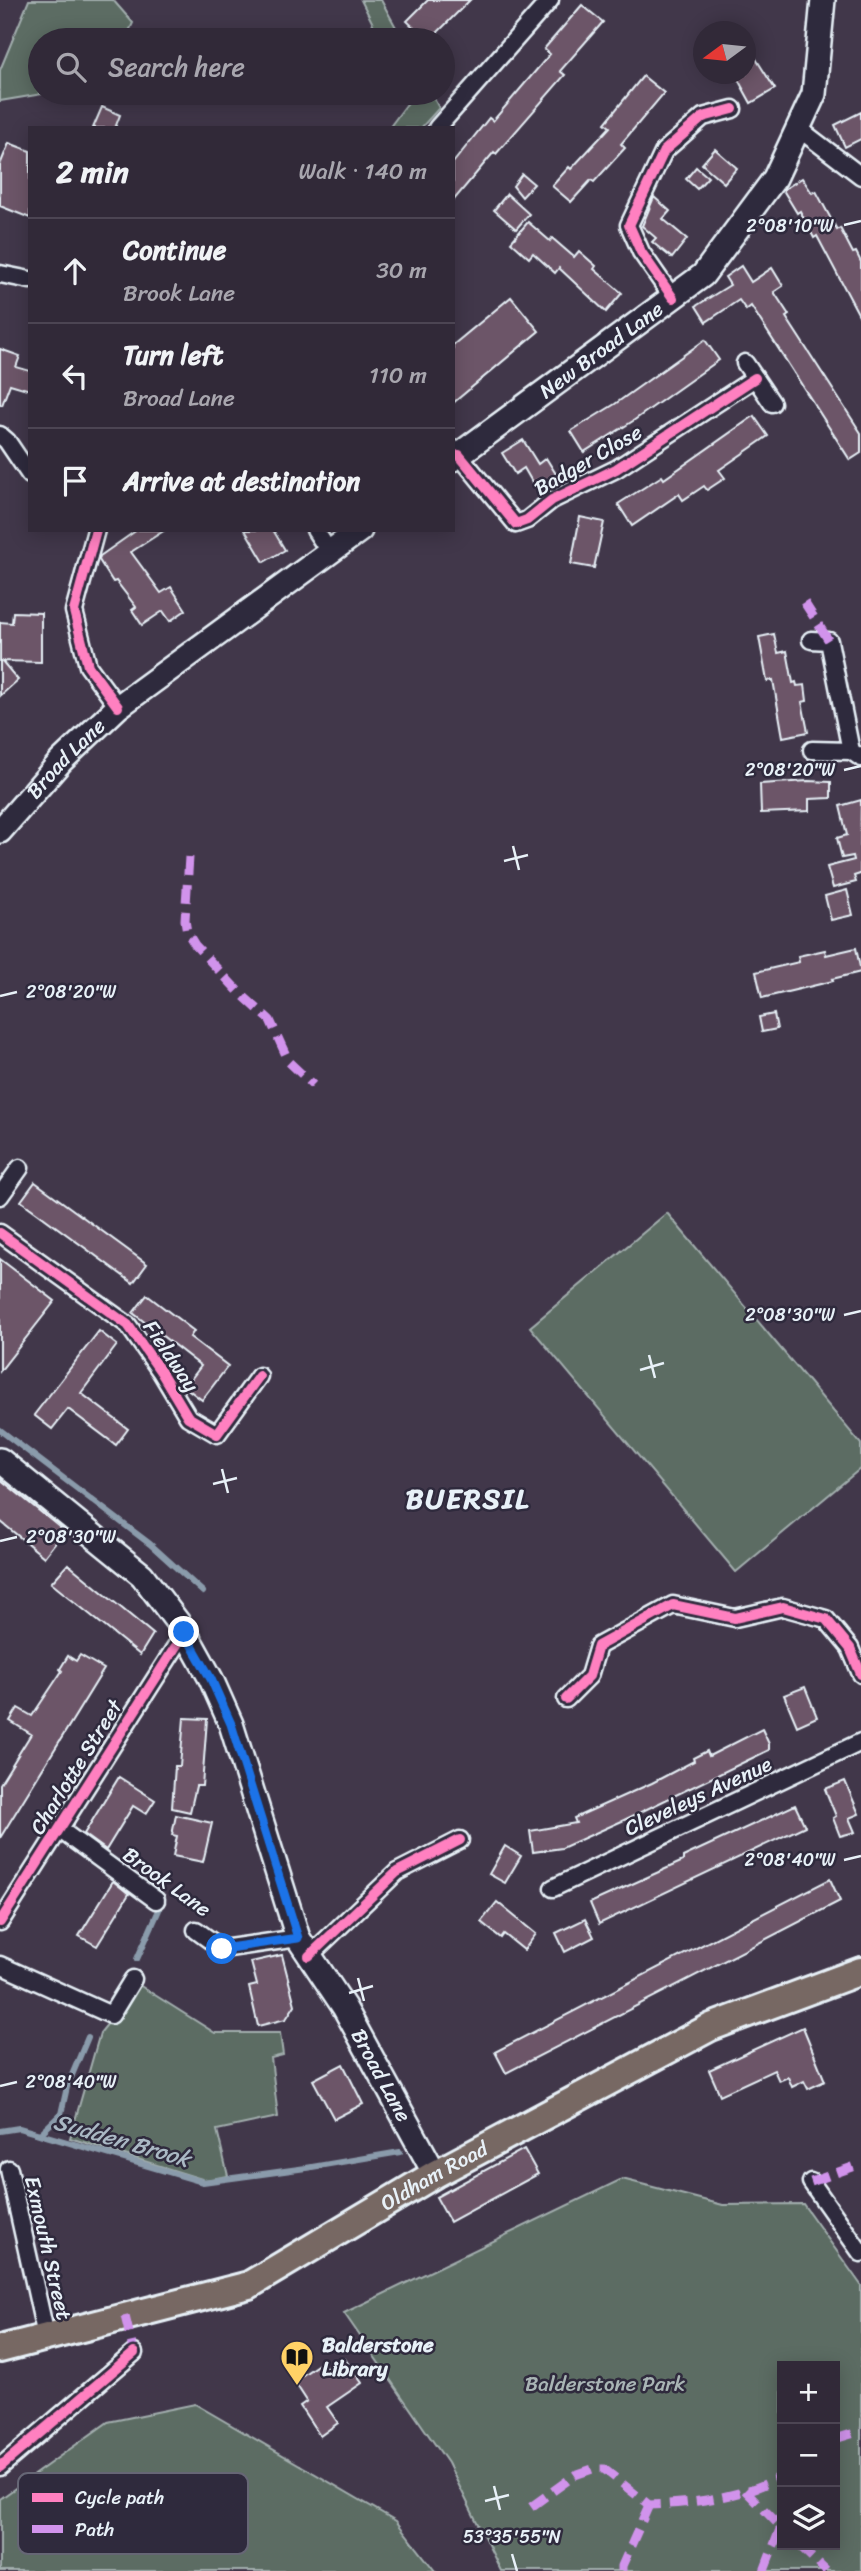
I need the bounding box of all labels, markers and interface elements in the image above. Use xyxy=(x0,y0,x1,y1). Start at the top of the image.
north arrow xyxy=(693,21,756,84)
search box xyxy=(28,28,455,105)
text: Search here xyxy=(108,44,245,90)
icon: search xyxy=(52,48,90,86)
text: 2 min xyxy=(56,145,129,199)
text: Walk · 140 m xyxy=(298,151,427,192)
text: 2°08'10"W xyxy=(746,210,835,242)
text: Continue xyxy=(123,227,226,273)
text: 30 m xyxy=(376,250,427,291)
icon: ahead xyxy=(56,252,94,290)
text: Brook Lane xyxy=(123,273,235,314)
street label: New Broad Lane xyxy=(530,291,672,409)
text: Turn left xyxy=(123,332,223,378)
text: 110 m xyxy=(369,355,427,396)
icon: left xyxy=(56,357,94,395)
text: Broad Lane xyxy=(123,378,235,419)
street label: Badger Close xyxy=(526,413,650,507)
text: Arrive at destination xyxy=(123,458,360,504)
icon: arrive xyxy=(56,462,94,500)
street label: Broad Lane xyxy=(17,708,115,808)
text: 2°08'20"W xyxy=(745,754,836,786)
text: 2°08'20"W xyxy=(26,976,117,1008)
text: 2°08'30"W xyxy=(745,1299,836,1331)
street label: Fieldway xyxy=(133,1312,209,1400)
district label: BUERSIL xyxy=(406,1474,530,1523)
text: 2°08'30"W xyxy=(26,1521,117,1553)
route end xyxy=(168,1616,199,1647)
street label: Charlotte Street xyxy=(19,1690,134,1842)
street label: Cleveleys Avenue xyxy=(618,1745,778,1847)
street label: Brook Lane xyxy=(114,1837,220,1928)
text: 2°08'40"W xyxy=(745,1844,837,1876)
route start xyxy=(206,1933,237,1964)
street label: Broad Lane xyxy=(340,2021,422,2129)
text: 2°08'40"W xyxy=(26,2066,118,2098)
water label: Sudden Brook xyxy=(49,2101,198,2180)
street label: Oldham Road xyxy=(373,2129,497,2222)
street label: Exmouth Street xyxy=(13,2172,83,2324)
place label: Balderstone Library xyxy=(322,2326,434,2388)
library icon: Balderstone Library xyxy=(278,2338,316,2387)
map controls xyxy=(777,2361,840,2550)
button: + xyxy=(777,2361,840,2424)
park label: Balderstone Park xyxy=(525,2365,685,2403)
button: − xyxy=(777,2424,840,2487)
legend xyxy=(18,2473,248,2554)
text: Cycle path xyxy=(75,2481,164,2514)
button: layers xyxy=(777,2487,840,2550)
text: Path xyxy=(75,2513,114,2546)
text: 53°35'55"N xyxy=(463,2521,562,2553)

